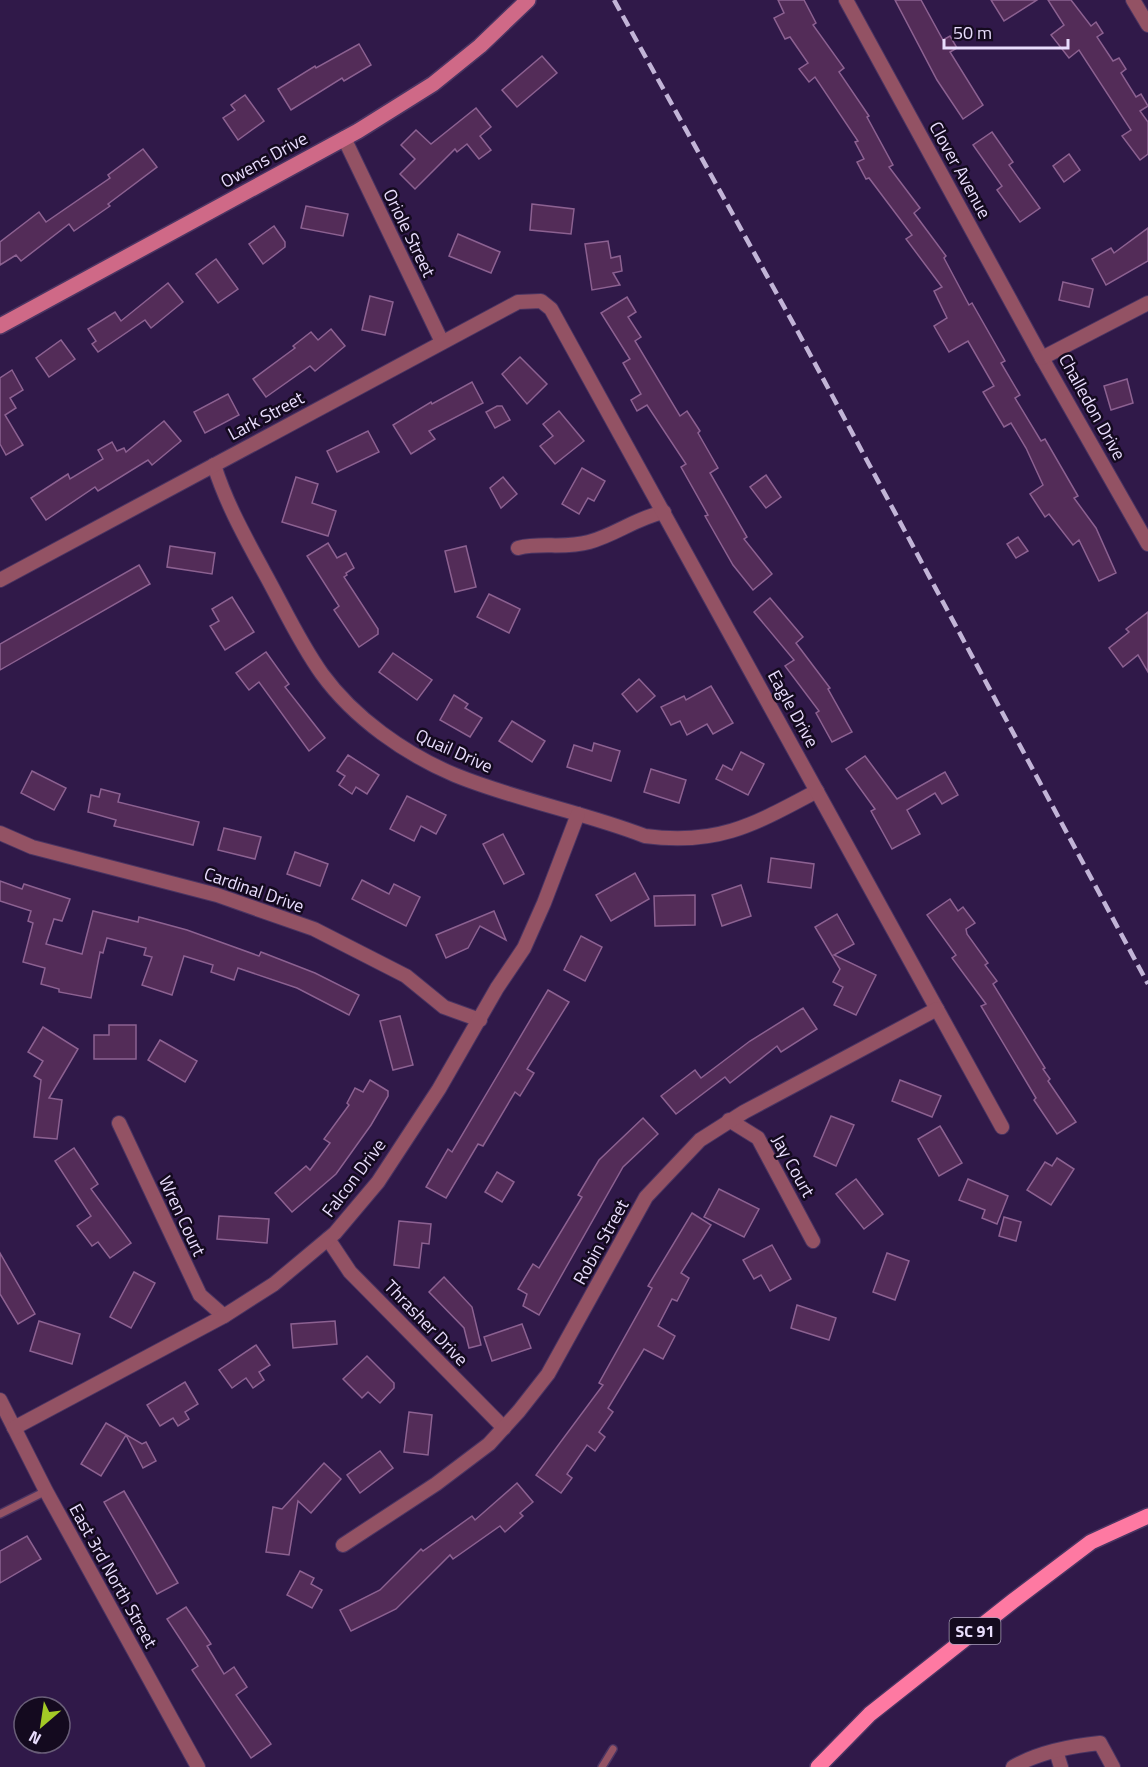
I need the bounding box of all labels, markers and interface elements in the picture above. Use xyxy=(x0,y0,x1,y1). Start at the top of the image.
scale bar xyxy=(944,12,1068,50)
text: 50 m xyxy=(953,19,992,46)
street label: Clover Avenue xyxy=(923,116,998,223)
street label: Owens Drive xyxy=(215,124,312,195)
street label: Oriole Street xyxy=(376,184,443,282)
street label: Challedon Drive xyxy=(1052,349,1133,465)
street label: Lark Street xyxy=(223,384,309,447)
street label: Eagle Drive xyxy=(761,665,826,752)
street label: Quail Drive xyxy=(411,722,497,780)
street label: Cardinal Drive xyxy=(200,860,308,919)
street label: Jay Court xyxy=(765,1129,822,1203)
street label: Falcon Drive xyxy=(315,1133,392,1223)
street label: Wren Court xyxy=(152,1171,213,1261)
street label: Robin Street xyxy=(566,1194,635,1289)
street label: Thrasher Drive xyxy=(378,1273,475,1372)
street label: East 3rd North Street xyxy=(63,1499,165,1653)
road number: SC 91 xyxy=(950,1618,1000,1644)
north arrow xyxy=(12,1695,72,1755)
text: N xyxy=(24,1725,45,1751)

